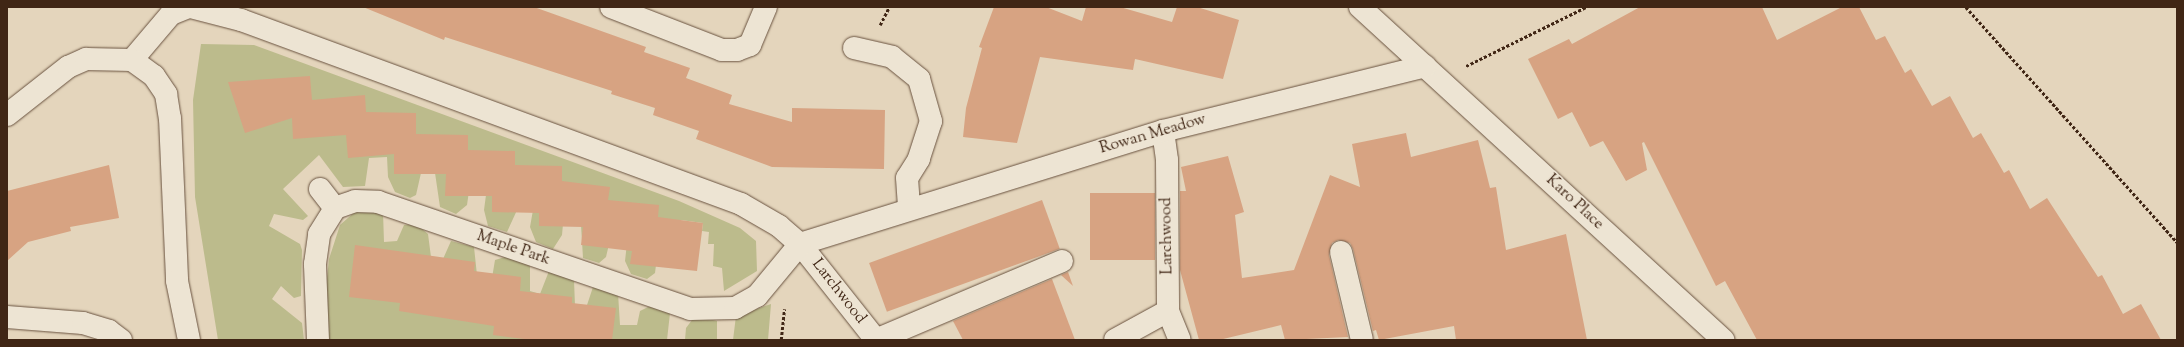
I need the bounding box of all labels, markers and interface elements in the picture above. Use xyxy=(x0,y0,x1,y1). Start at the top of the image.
street label: Rowan Meadow xyxy=(1098,111,1208,159)
street label: Karo Place xyxy=(1541,171,1607,235)
street label: Larchwood xyxy=(1158,197,1178,275)
street label: Maple Park xyxy=(474,227,552,271)
street label: Larchwood xyxy=(807,256,869,328)

